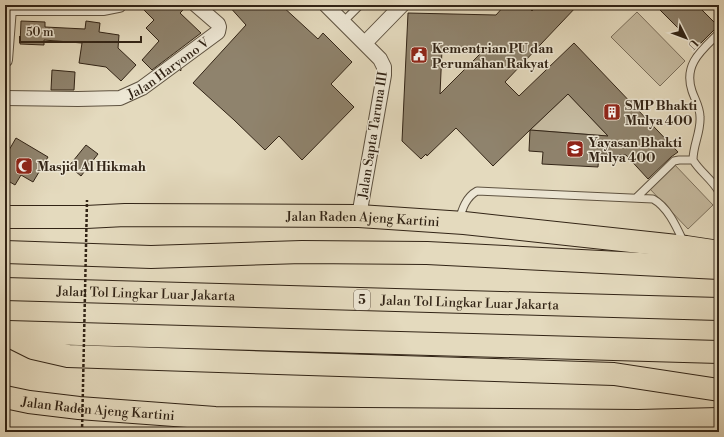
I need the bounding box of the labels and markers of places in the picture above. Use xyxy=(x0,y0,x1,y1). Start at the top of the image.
place label: Kementrian PU dan Perumahan Rakyat xyxy=(432,41,553,72)
public building icon: Kementrian PU dan Perumahan Rakyat xyxy=(409,45,429,65)
place label: SMP Bhakti Mulya 400 xyxy=(625,98,697,129)
building icon: SMP Bhakti Mulya 400 xyxy=(602,102,622,122)
place label: Yayasan Bhakti Mulya 400 xyxy=(588,135,682,166)
school or university icon: Yayasan Bhakti Mulya 400 xyxy=(565,139,585,159)
mosque icon: Masjid Al Hikmah xyxy=(14,156,34,176)
place label: Masjid Al Hikmah xyxy=(37,159,146,175)

